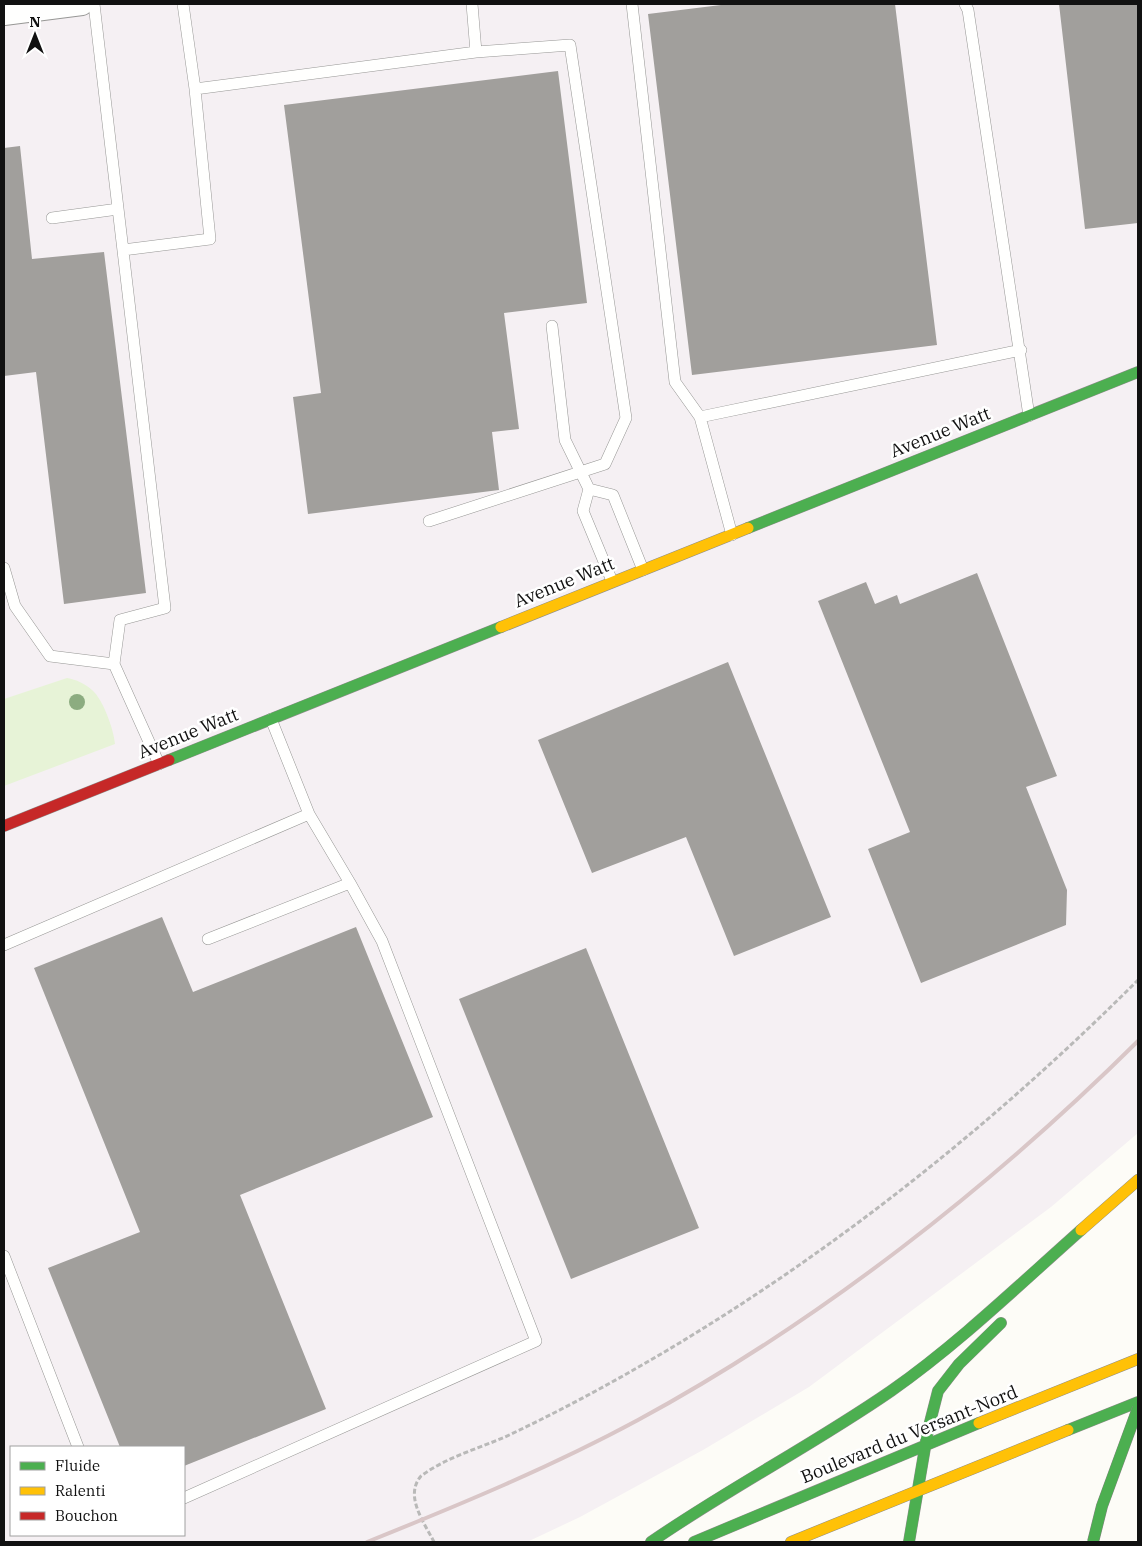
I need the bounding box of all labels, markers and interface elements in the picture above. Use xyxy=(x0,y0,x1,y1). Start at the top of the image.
north arrow xyxy=(10,10,60,60)
text: N xyxy=(29,13,41,31)
street label: Avenue Watt xyxy=(887,401,993,463)
street label: Avenue Watt xyxy=(511,551,617,613)
street label: Avenue Watt xyxy=(135,702,241,764)
street label: Boulevard du Versant-Nord xyxy=(797,1380,1021,1488)
legend xyxy=(10,1446,185,1536)
text: Fluide xyxy=(55,1456,100,1475)
text: Ralenti xyxy=(55,1481,106,1500)
text: Bouchon xyxy=(55,1506,118,1525)

